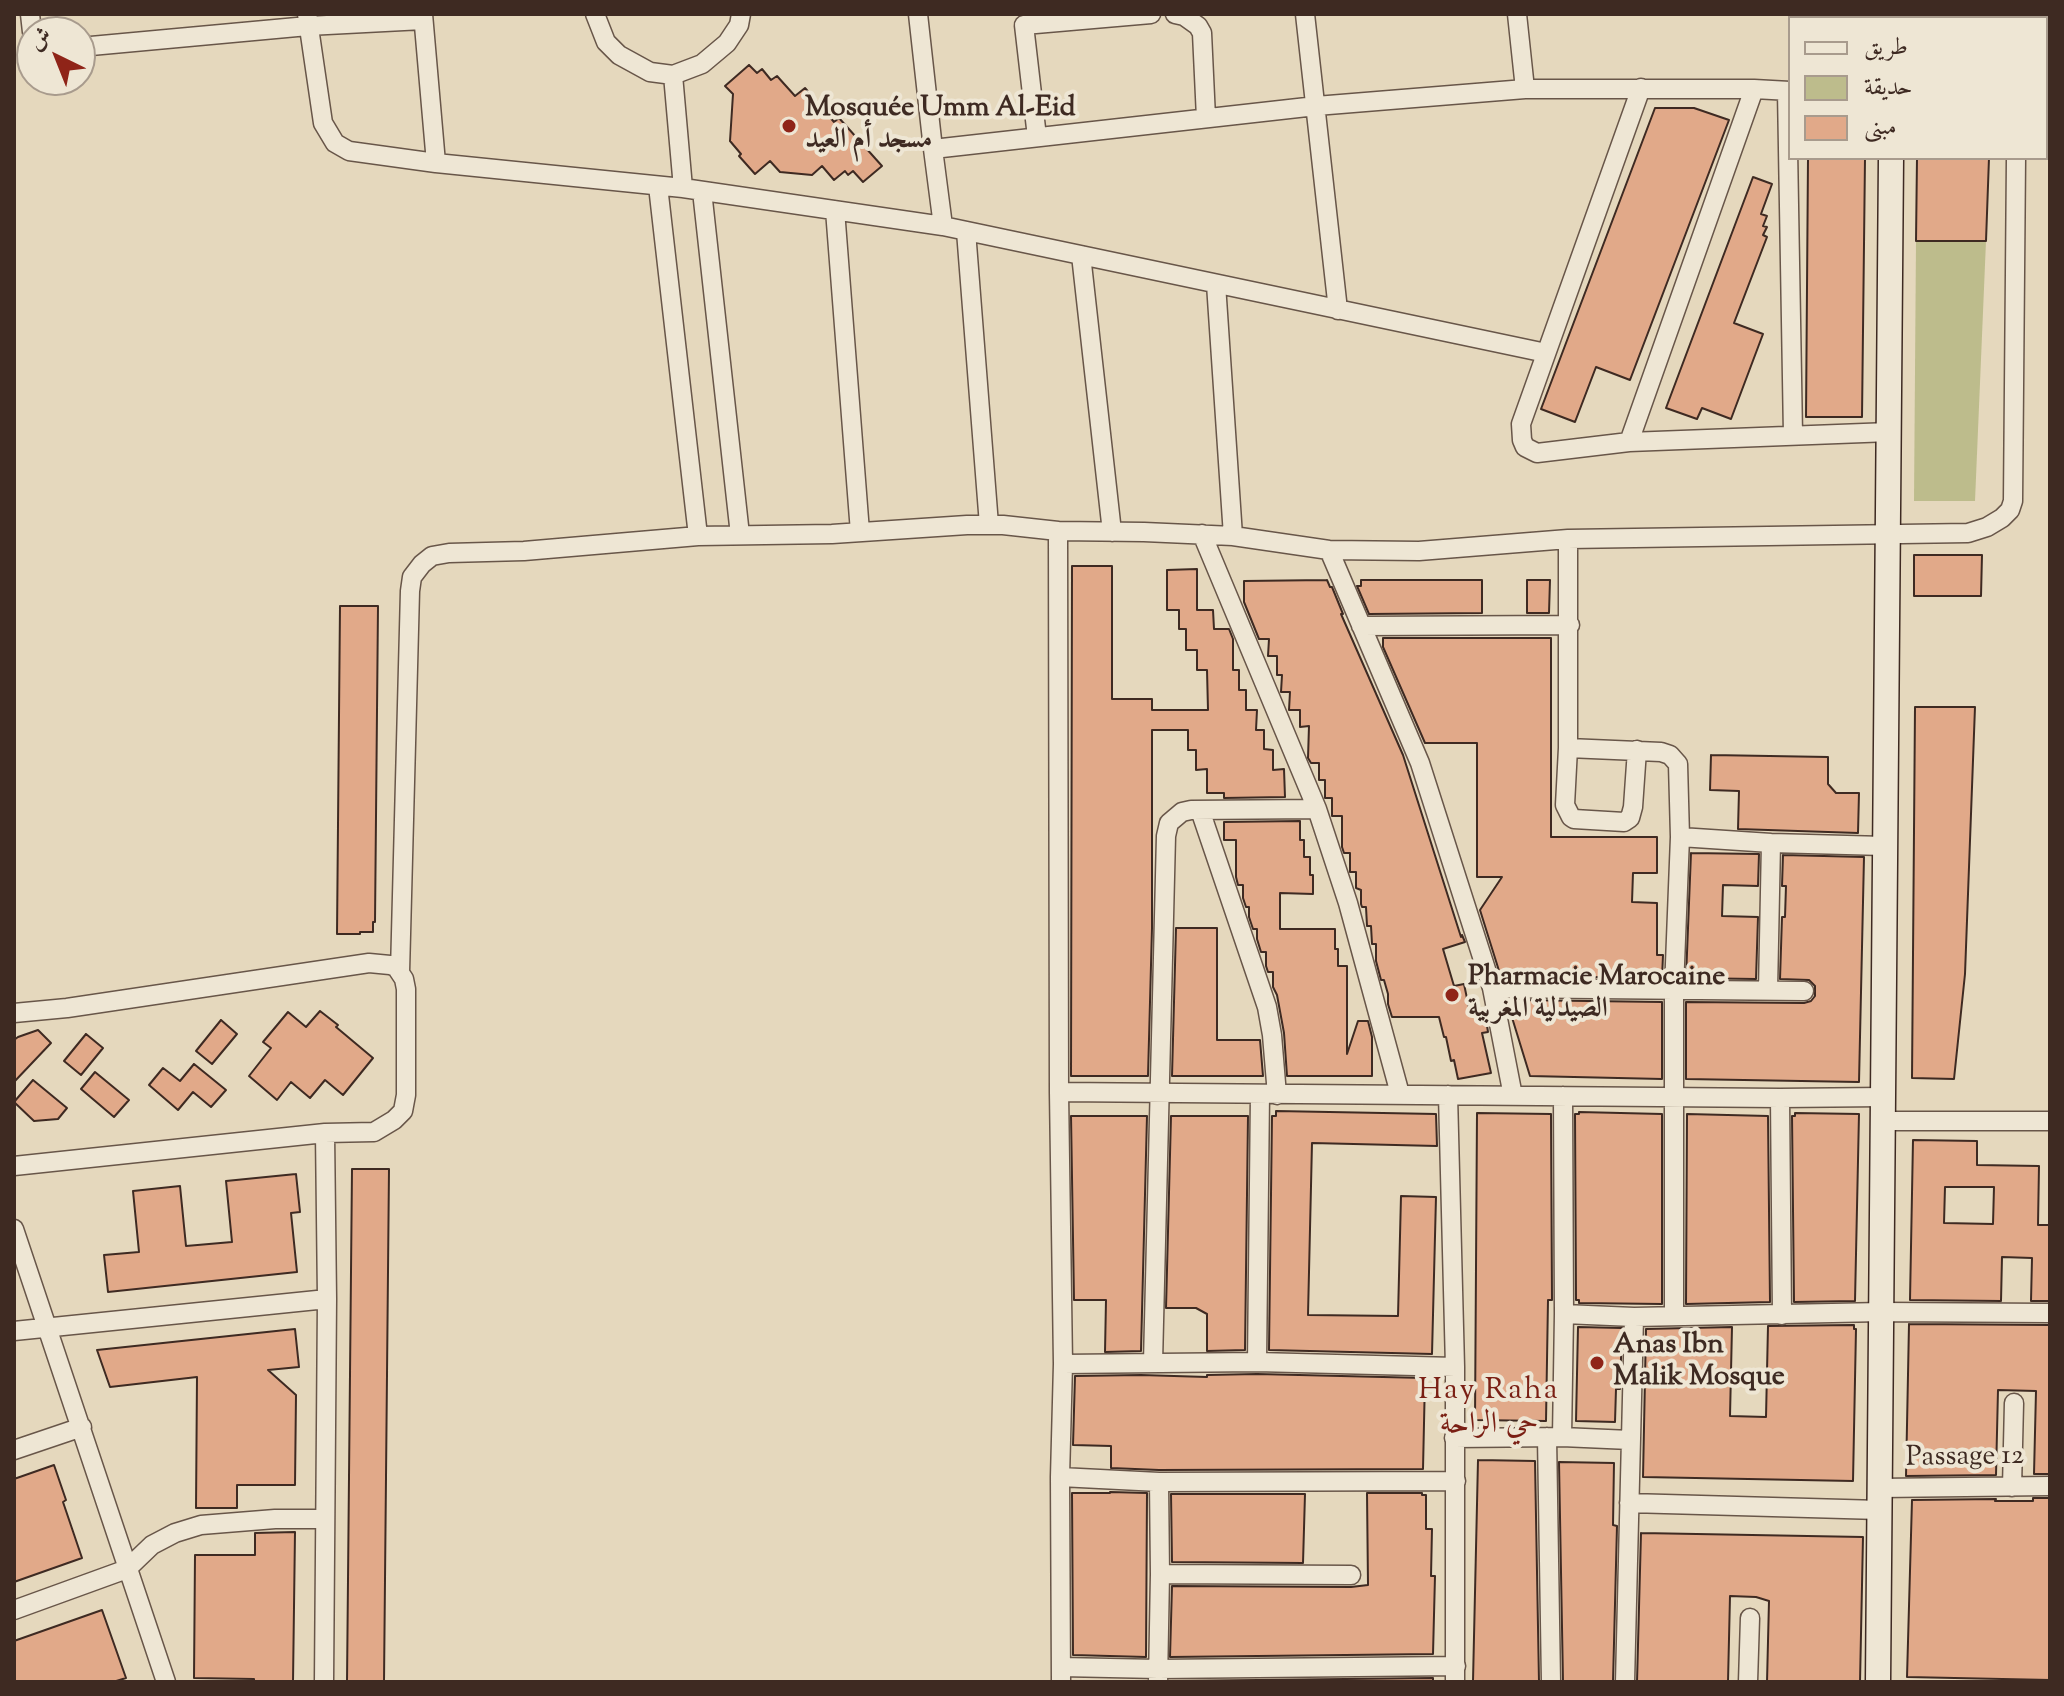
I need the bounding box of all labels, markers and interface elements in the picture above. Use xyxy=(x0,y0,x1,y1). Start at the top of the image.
north arrow xyxy=(16,16,96,96)
legend xyxy=(1788,16,2048,160)
text: ش xyxy=(22,21,60,59)
text: طريق xyxy=(1864,31,1908,65)
text: حديقة xyxy=(1864,71,1913,105)
place label: Mosquée Umm Al-Eid مسجد أم العيد xyxy=(805,93,1076,159)
text: مبنى xyxy=(1864,111,1897,145)
marker: Mosquée Umm Al-Eid مسجد أم العيد xyxy=(780,117,798,135)
place label: Pharmacie Marocaine الصيدلية المغربية xyxy=(1468,962,1725,1028)
marker: Pharmacie Marocaine الصيدلية المغربية xyxy=(1443,986,1461,1004)
place label: Anas Ibn Malik Mosque xyxy=(1613,1330,1785,1396)
marker: Anas Ibn Malik Mosque xyxy=(1588,1354,1606,1372)
district label: Hay Raha حي الراحة xyxy=(1418,1375,1560,1446)
street label: Passage 12 xyxy=(1906,1441,2024,1477)

